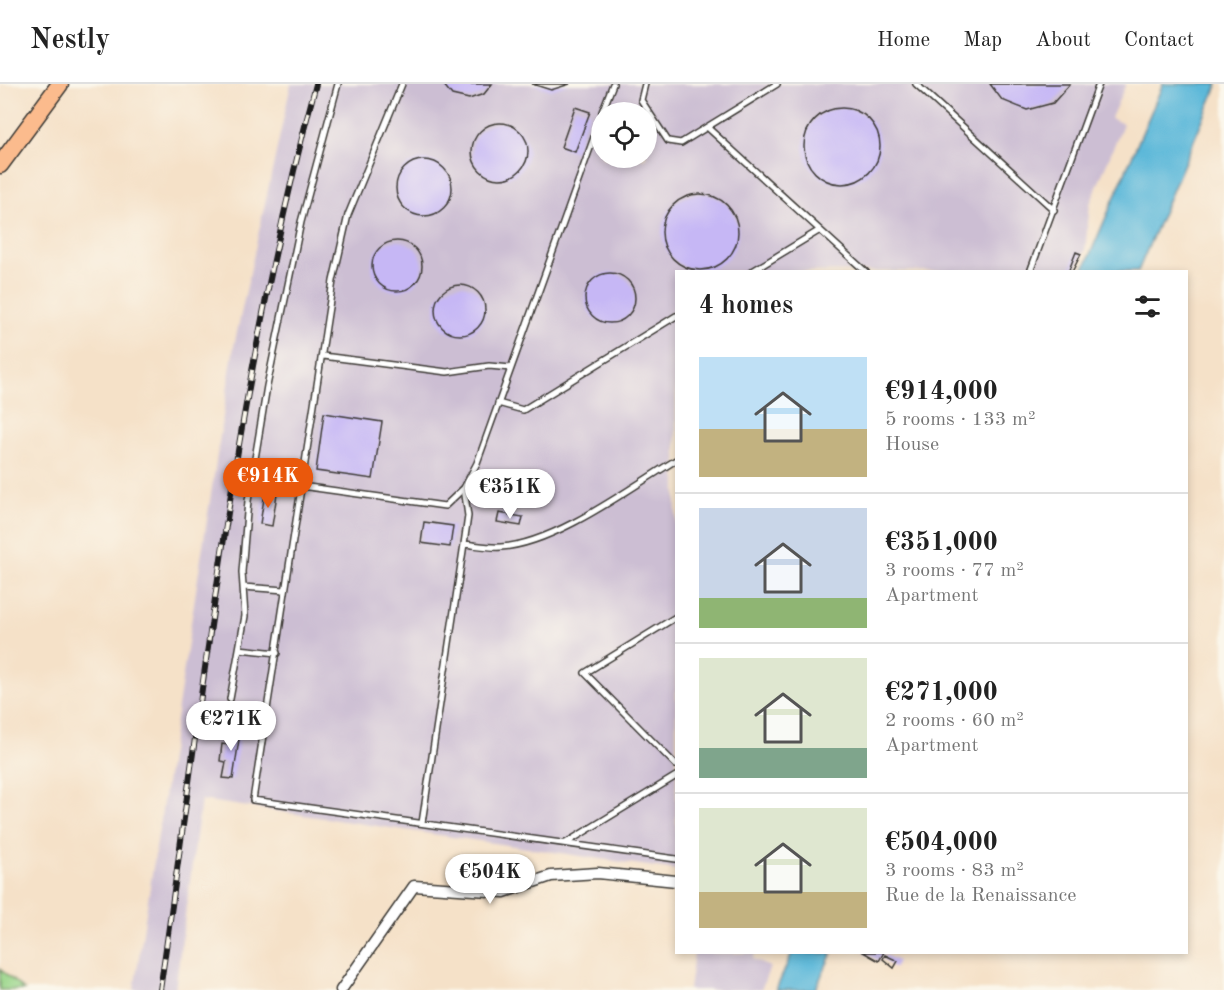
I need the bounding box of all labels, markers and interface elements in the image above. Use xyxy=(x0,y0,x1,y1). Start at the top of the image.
text: Nestly xyxy=(30,27,110,55)
text: Home xyxy=(877,30,930,51)
text: Map xyxy=(963,30,1002,51)
text: About xyxy=(1035,30,1091,51)
text: Contact xyxy=(1124,30,1194,51)
map controls xyxy=(591,102,657,168)
button: locate xyxy=(591,102,657,168)
icon: filters xyxy=(1131,290,1164,323)
text: 4 homes xyxy=(699,293,793,319)
text: €914,000 xyxy=(885,379,998,405)
icon: home xyxy=(747,381,819,453)
text: 5 rooms · 133 m² xyxy=(885,410,1035,430)
text: House xyxy=(885,435,939,455)
pin: €914K xyxy=(226,458,310,509)
text: €914K xyxy=(237,467,299,487)
pin: €351K xyxy=(468,469,552,520)
text: €351K xyxy=(479,478,541,498)
text: €351,000 xyxy=(885,530,998,556)
icon: home xyxy=(747,532,819,604)
text: 3 rooms · 77 m² xyxy=(885,561,1024,581)
text: Apartment xyxy=(885,586,979,606)
text: €271,000 xyxy=(885,680,998,706)
icon: home xyxy=(747,682,819,754)
pin: €271K xyxy=(189,701,273,752)
text: €271K xyxy=(200,710,262,730)
text: 2 rooms · 60 m² xyxy=(885,711,1024,731)
text: Apartment xyxy=(885,736,979,756)
text: €504,000 xyxy=(885,830,998,856)
icon: home xyxy=(747,832,819,904)
pin: €504K xyxy=(448,854,532,905)
text: 3 rooms · 83 m² xyxy=(885,861,1024,881)
text: €504K xyxy=(459,863,521,883)
text: Rue de la Renaissance xyxy=(885,886,1076,906)

